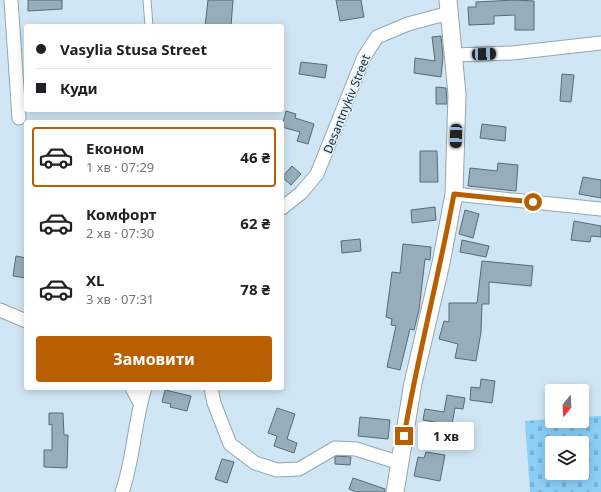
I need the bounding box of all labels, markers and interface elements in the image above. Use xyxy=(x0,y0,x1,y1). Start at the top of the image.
text: Vasylia Stusa Street xyxy=(60,39,207,59)
car xyxy=(472,48,496,60)
street label: Desantnykiv Street xyxy=(319,51,374,156)
text: Куди xyxy=(60,78,98,98)
car xyxy=(450,124,462,148)
text: Економ xyxy=(86,138,144,158)
icon: car xyxy=(38,139,74,175)
text: 46 ₴ xyxy=(240,147,270,167)
text: 1 хв · 07:29 xyxy=(86,158,154,176)
route start xyxy=(524,193,542,211)
text: Комфорт xyxy=(86,204,156,224)
icon: car xyxy=(38,205,74,241)
text: 62 ₴ xyxy=(240,213,270,233)
text: 2 хв · 07:30 xyxy=(86,224,154,242)
text: XL xyxy=(86,270,104,290)
icon: car xyxy=(38,271,74,307)
text: 78 ₴ xyxy=(240,279,270,299)
text: 3 хв · 07:31 xyxy=(86,290,154,308)
button: Замовити xyxy=(36,336,272,382)
north arrow xyxy=(545,384,589,428)
map controls xyxy=(545,384,589,480)
callout: 1 хв xyxy=(418,422,474,450)
route end xyxy=(395,427,413,445)
text: 1 хв xyxy=(433,427,459,445)
button: layers xyxy=(545,436,589,480)

